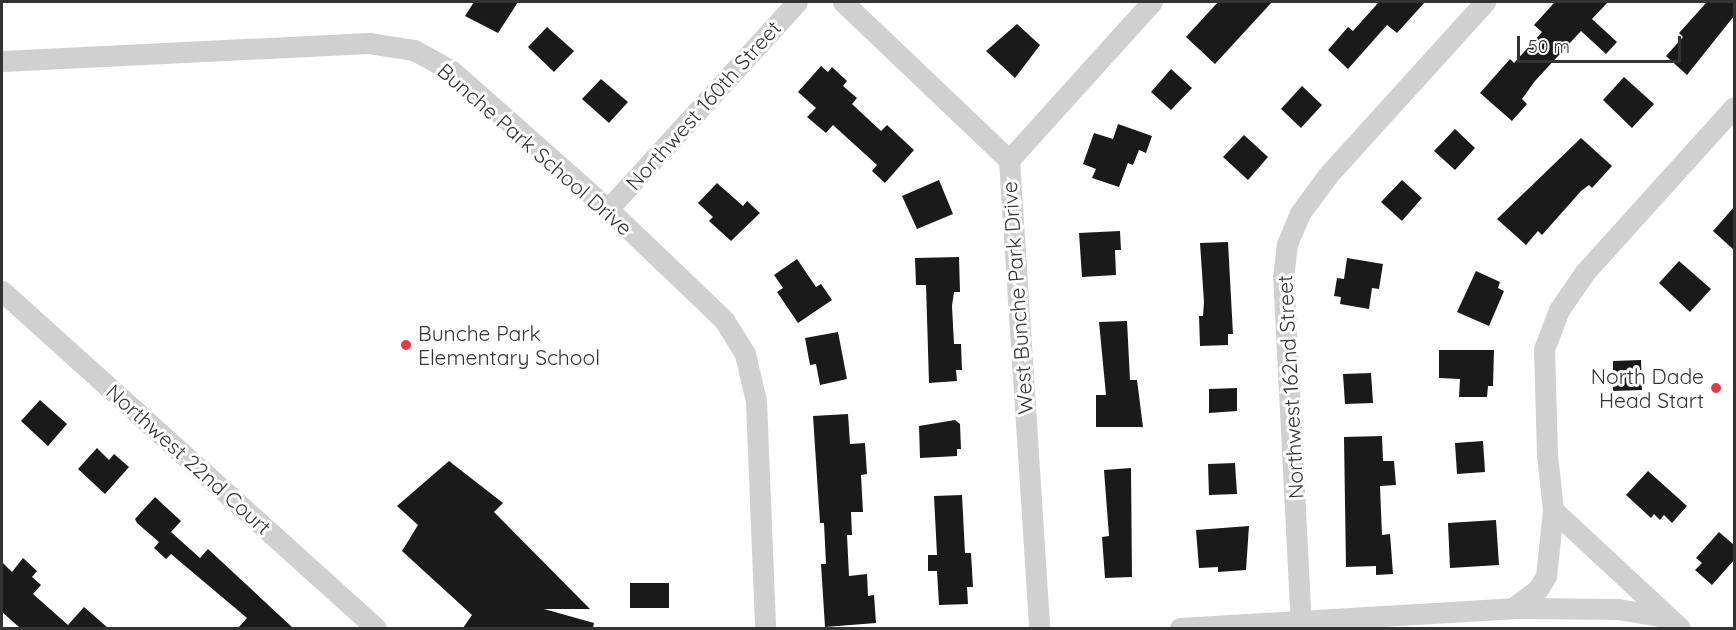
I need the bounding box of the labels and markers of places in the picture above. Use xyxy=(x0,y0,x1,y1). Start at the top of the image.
place label: Bunche Park Elementary School xyxy=(418,320,600,370)
marker: Bunche Park Elementary School xyxy=(399,338,413,352)
place label: North Dade Head Start xyxy=(1591,363,1704,413)
marker: North Dade Head Start xyxy=(1709,381,1723,395)

